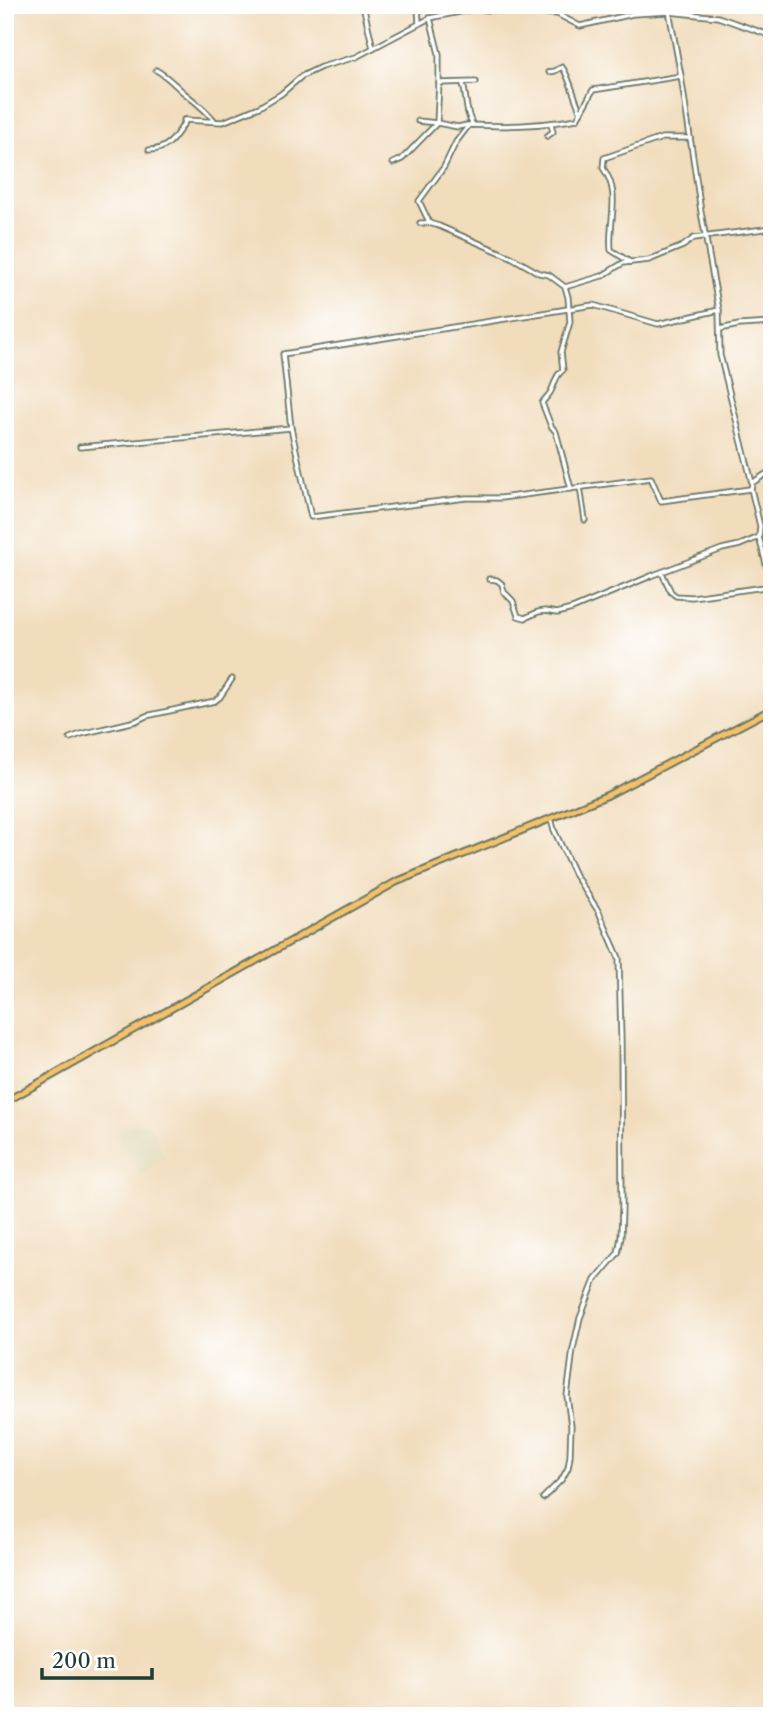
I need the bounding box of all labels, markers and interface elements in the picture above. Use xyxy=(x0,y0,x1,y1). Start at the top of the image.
scale bar xyxy=(42,1637,152,1681)
text: 200 m xyxy=(52,1648,116,1673)

